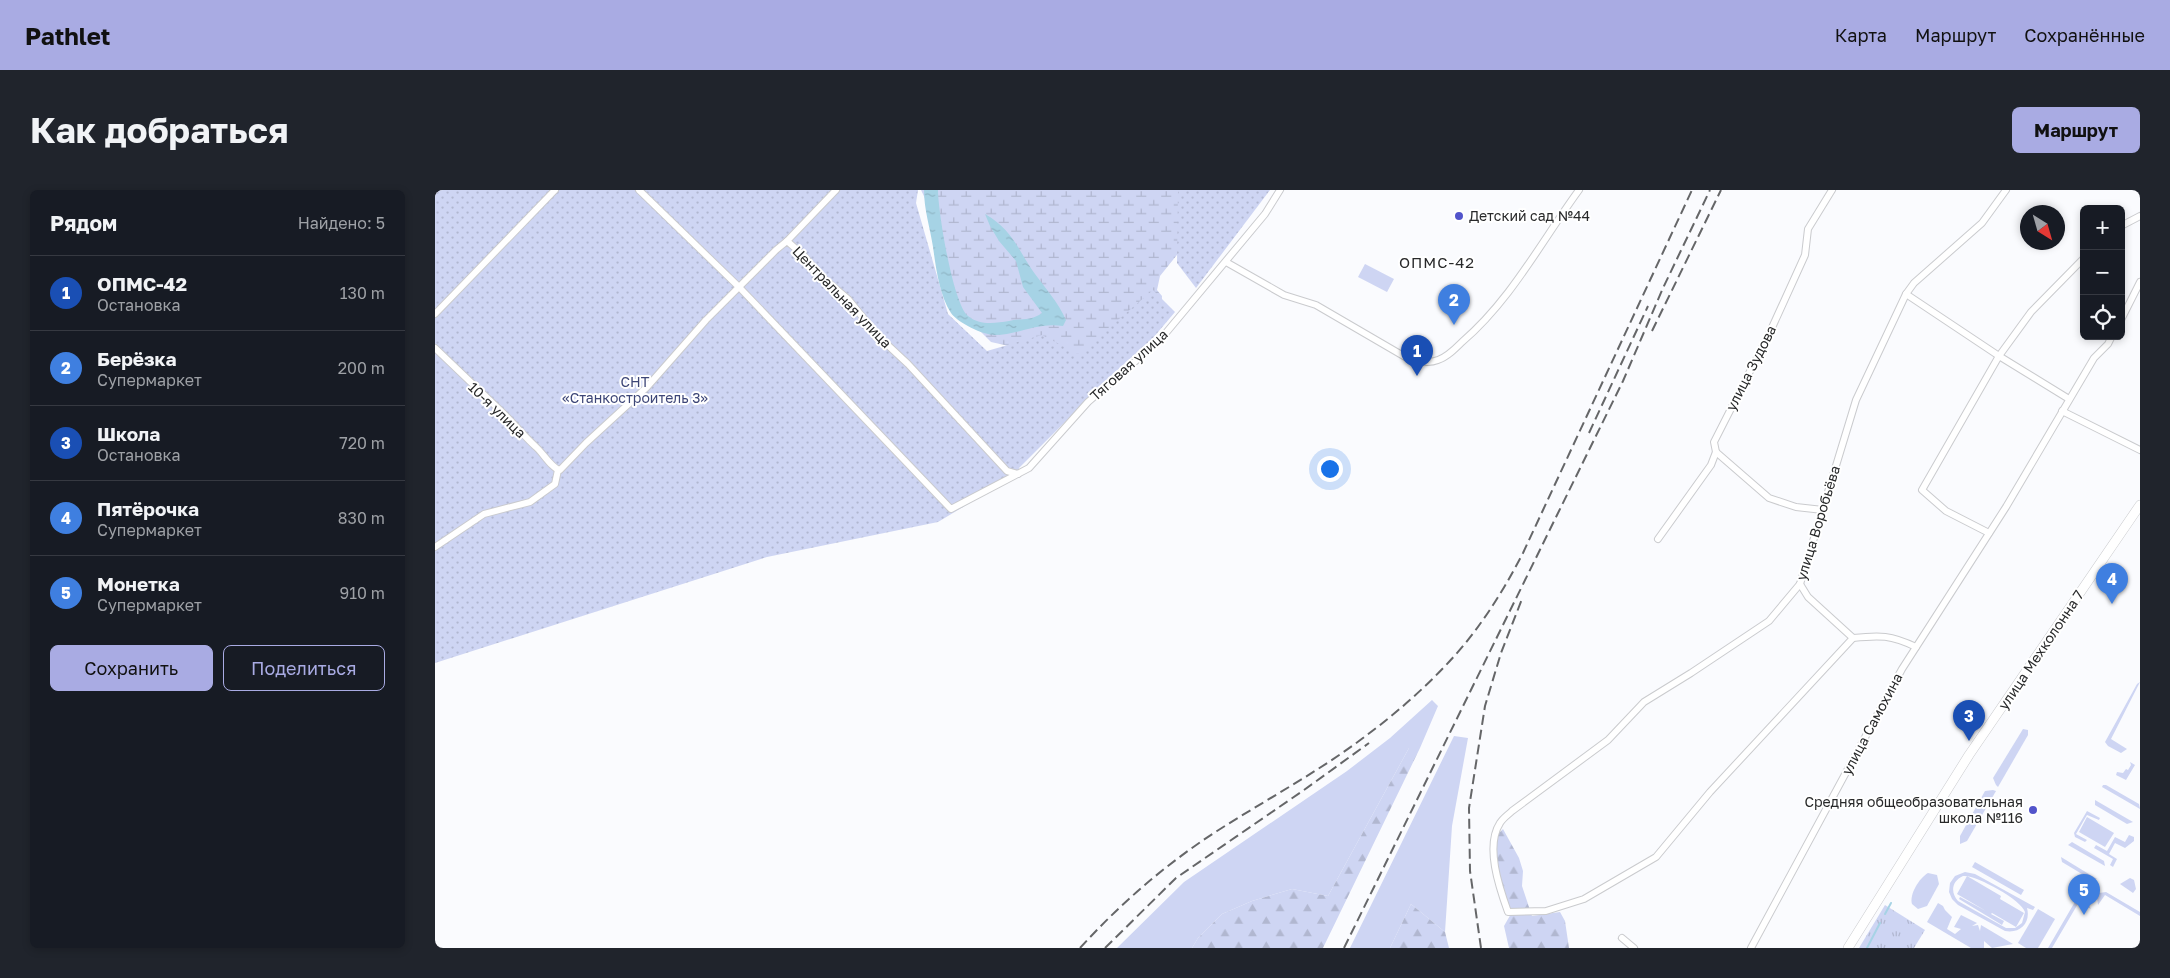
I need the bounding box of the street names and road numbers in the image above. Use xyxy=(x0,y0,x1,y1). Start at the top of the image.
street label: Центральная улица xyxy=(789,242,895,351)
street label: улица Зудова xyxy=(1722,322,1779,413)
street label: Тяговая улица xyxy=(1086,325,1171,404)
street label: 10-я улица xyxy=(465,378,530,441)
street label: улица Воробьёва xyxy=(1792,463,1843,582)
street label: улица Мехколонна 7 xyxy=(1994,587,2087,713)
street label: улица Самохина xyxy=(1838,670,1906,778)

